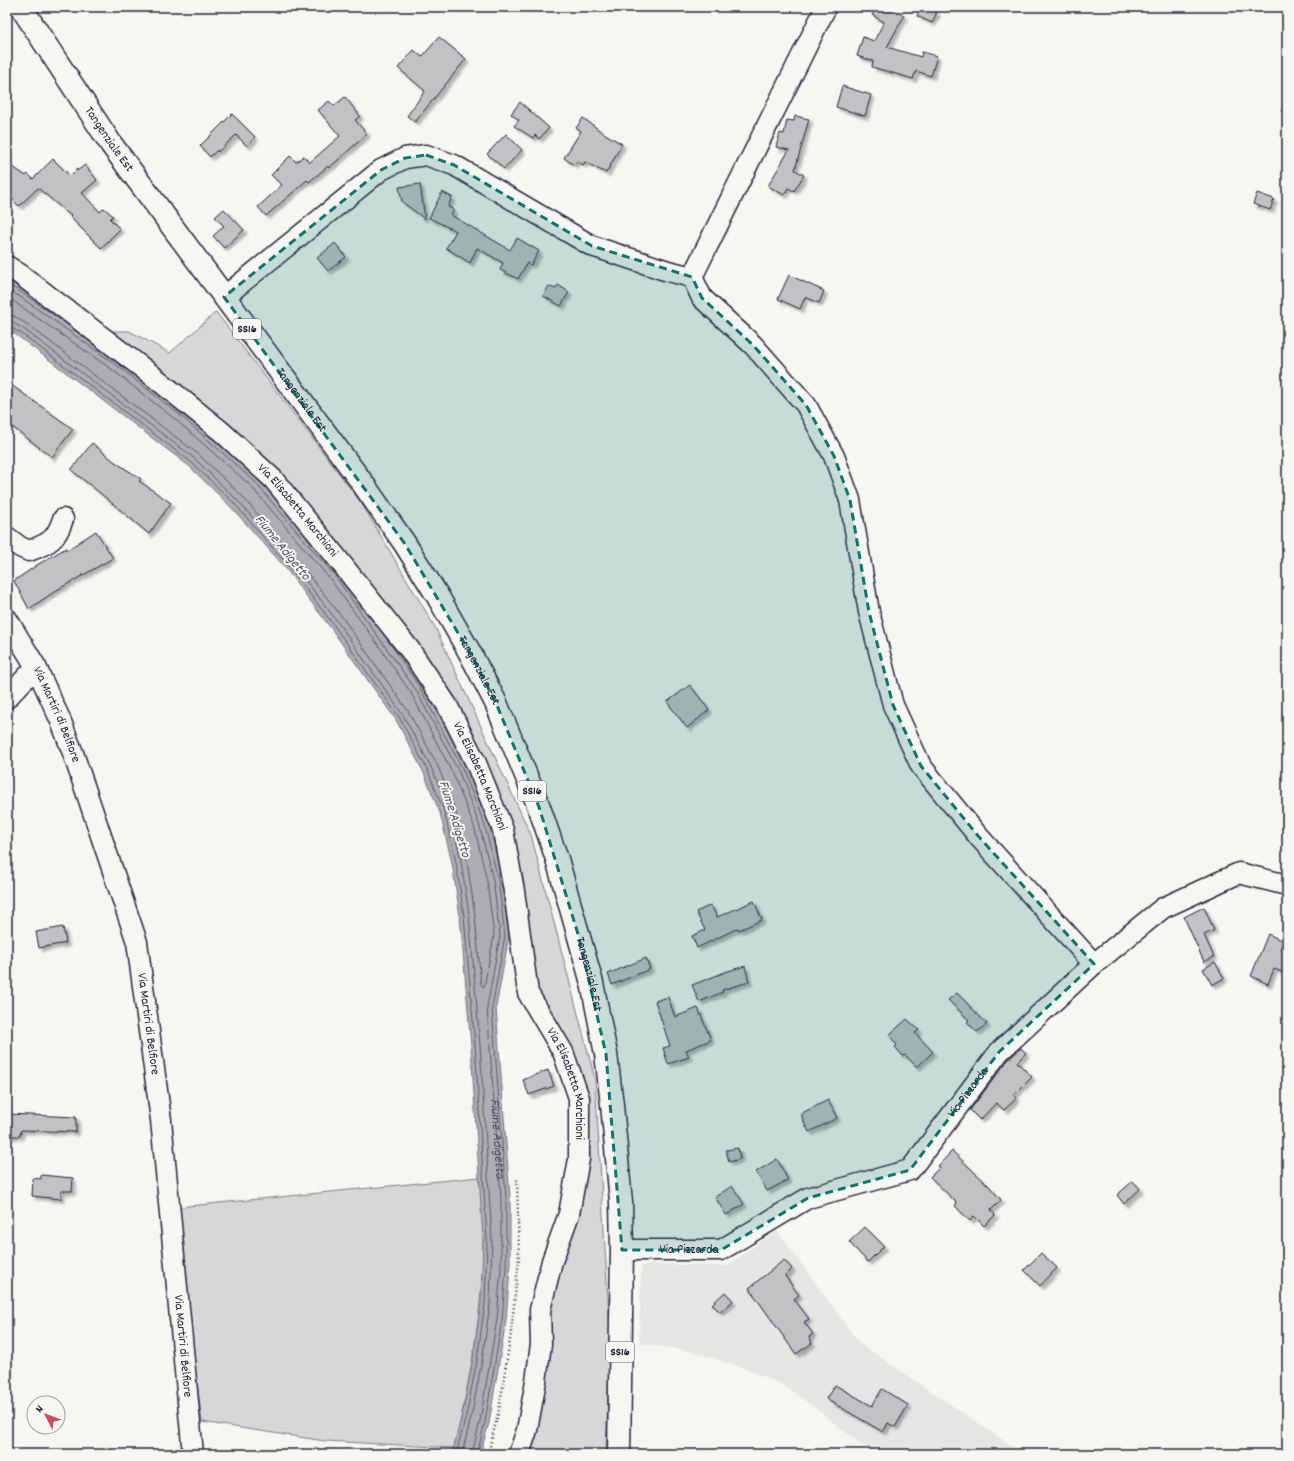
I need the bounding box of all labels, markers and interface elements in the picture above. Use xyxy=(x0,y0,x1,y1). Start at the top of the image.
street label: Tangenziale Est xyxy=(79,103,139,176)
road number: SS16 xyxy=(233,319,261,339)
street label: Tangenziale Est xyxy=(271,364,332,437)
street label: Via Elisabetta Marchioni xyxy=(253,459,343,562)
water label: Fiume Adigetto xyxy=(249,511,315,586)
street label: Tangenziale Est xyxy=(453,632,505,709)
street label: Via Martiri di Belfiore xyxy=(28,664,85,765)
street label: Via Elisabetta Marchioni xyxy=(447,719,512,834)
water label: Fiume Adigetto xyxy=(433,778,475,861)
road number: SS16 xyxy=(518,781,546,801)
street label: Tangenziale Est xyxy=(570,935,607,1014)
street label: Via Martiri di Belfiore xyxy=(132,972,164,1076)
street label: Via Elisabetta Marchioni xyxy=(541,1024,589,1140)
street label: Via Pizzarda xyxy=(943,1063,994,1122)
water label: Fiume Adigetto xyxy=(484,1098,510,1180)
street label: Via Pizzarda xyxy=(659,1241,719,1260)
street label: Via Martiri di Belfiore xyxy=(168,1294,197,1398)
road number: SS16 xyxy=(606,1342,634,1362)
north arrow xyxy=(26,1395,66,1435)
text: N xyxy=(32,1402,48,1417)

